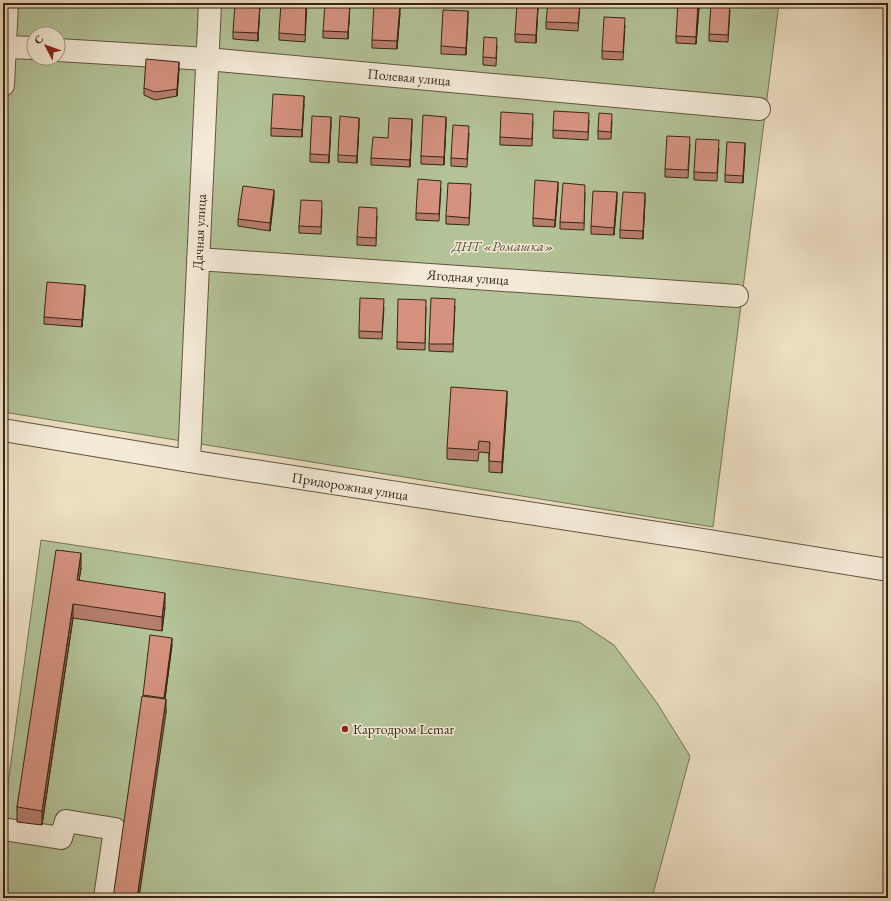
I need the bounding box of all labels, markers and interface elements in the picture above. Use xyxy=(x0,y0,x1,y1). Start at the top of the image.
north arrow xyxy=(26,26,66,66)
text: С xyxy=(31,32,46,47)
street label: Полевая улица xyxy=(367,64,452,90)
street label: Дачная улица xyxy=(188,193,210,270)
park label: ДНТ «Ромашка» xyxy=(451,237,554,255)
street label: Ягодная улица xyxy=(426,265,510,289)
street label: Придорожная улица xyxy=(290,468,410,504)
place label: Картодром Lemar xyxy=(353,720,455,738)
marker: Картодром Lemar xyxy=(340,724,350,734)

